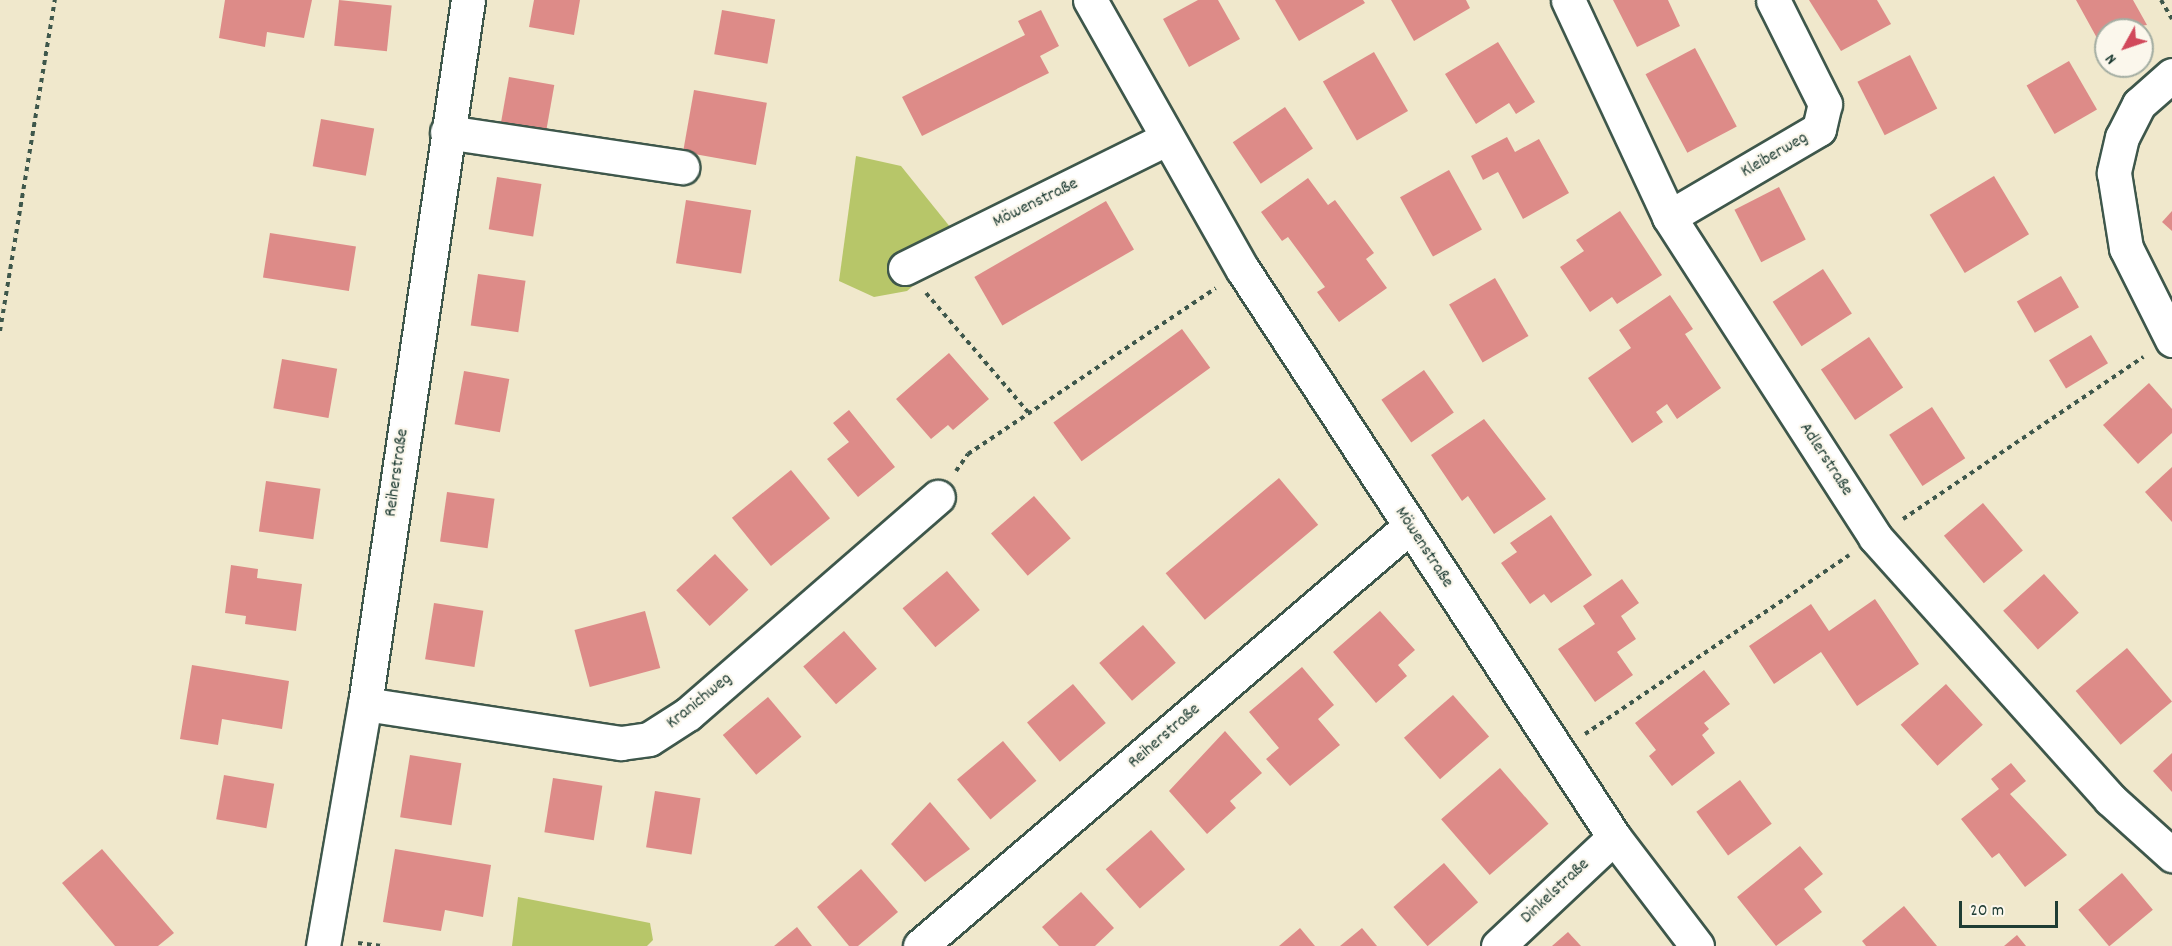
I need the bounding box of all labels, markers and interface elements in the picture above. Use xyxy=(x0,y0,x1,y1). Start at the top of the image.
north arrow xyxy=(2094,18,2154,78)
text: N xyxy=(2100,48,2123,69)
street label: Kleiberweg xyxy=(1738,128,1812,184)
street label: Möwenstraße xyxy=(990,174,1082,234)
street label: Adlerstraße xyxy=(1793,419,1857,501)
street label: Reiherstraße xyxy=(381,428,415,518)
street label: Möwenstraße xyxy=(1389,503,1457,593)
street label: Kranichweg xyxy=(663,669,737,735)
street label: Reiherstraße xyxy=(1124,700,1206,774)
street label: Dinkelstraße xyxy=(1517,855,1595,929)
scale bar xyxy=(1962,889,2061,927)
text: 20 m xyxy=(1970,899,2004,924)

